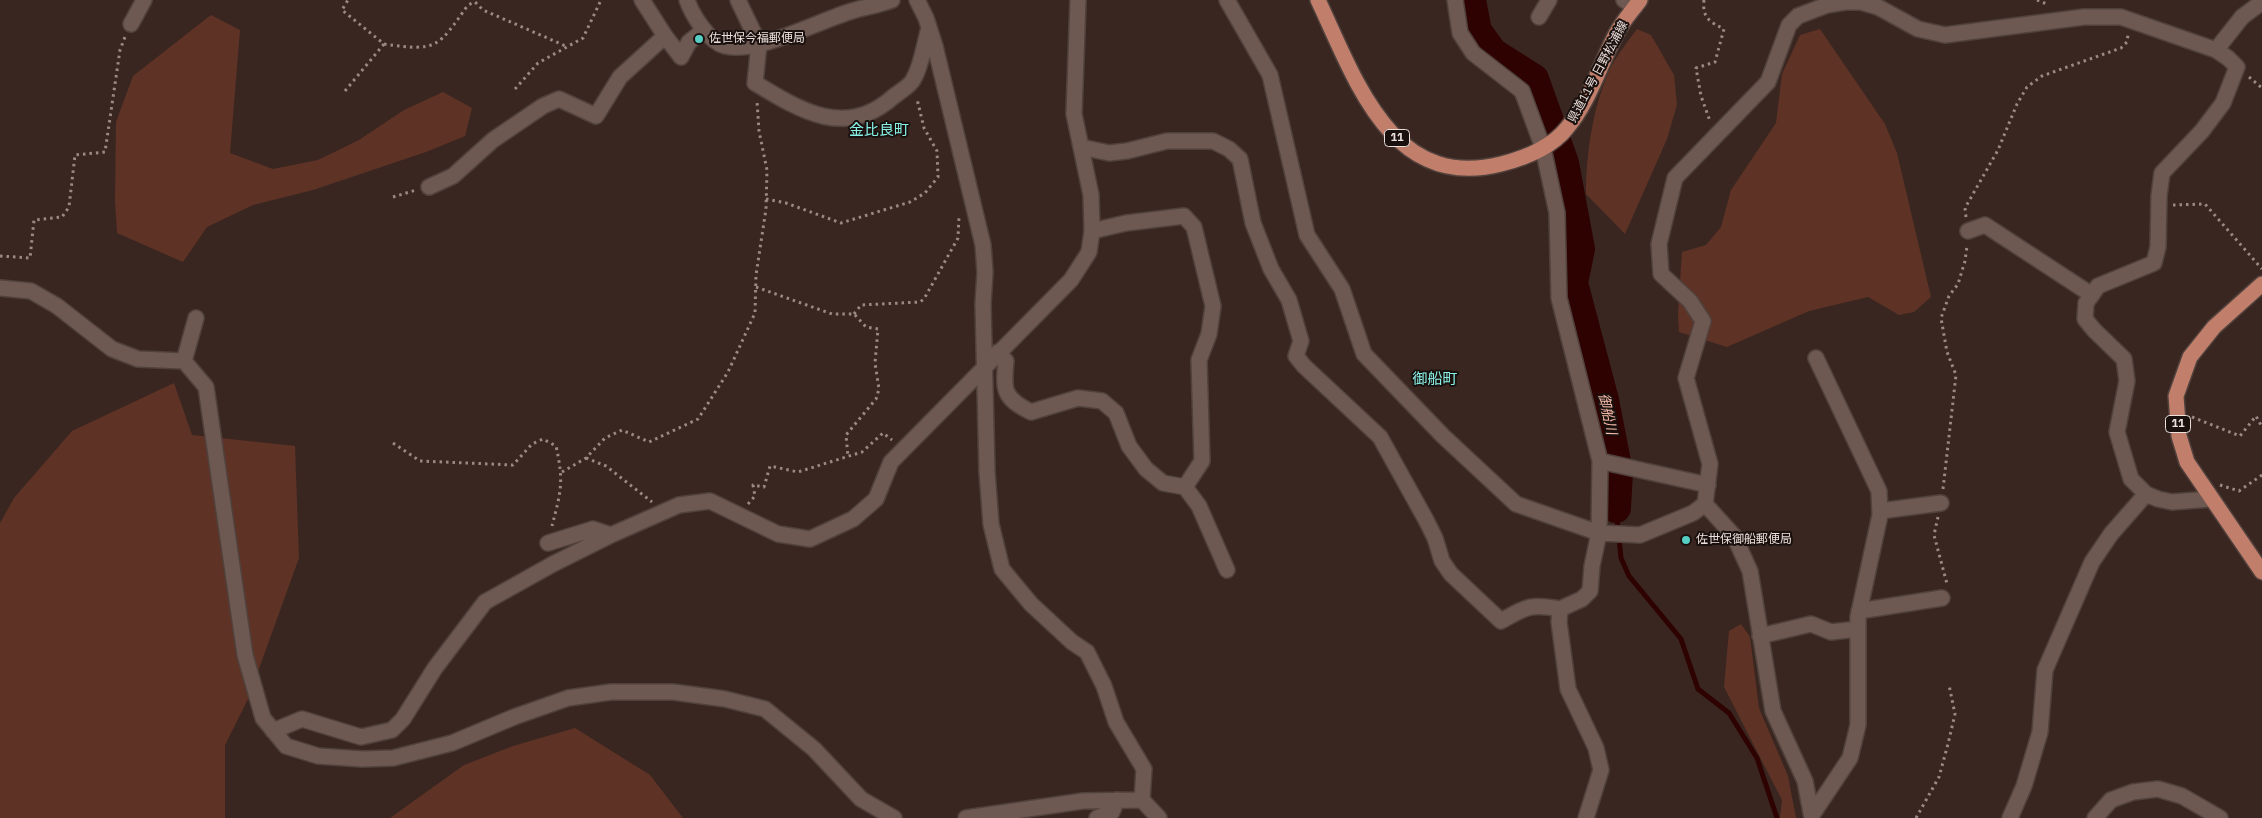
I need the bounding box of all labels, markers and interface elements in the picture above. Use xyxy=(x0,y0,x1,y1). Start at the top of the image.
street label: 県道11号 日野松浦線 xyxy=(1565,19,1631,125)
place label: 佐世保今福郵便局 xyxy=(709,32,805,46)
marker: 佐世保今福郵便局 xyxy=(693,33,705,45)
district label: 金比良町 xyxy=(849,122,909,140)
road number: 11 xyxy=(1384,130,1410,146)
district label: 御船町 xyxy=(1413,371,1457,389)
water label: 御船川 xyxy=(1594,392,1620,436)
road number: 11 xyxy=(2166,416,2190,432)
place label: 佐世保御船郵便局 xyxy=(1696,533,1792,547)
marker: 佐世保御船郵便局 xyxy=(1680,534,1692,546)

